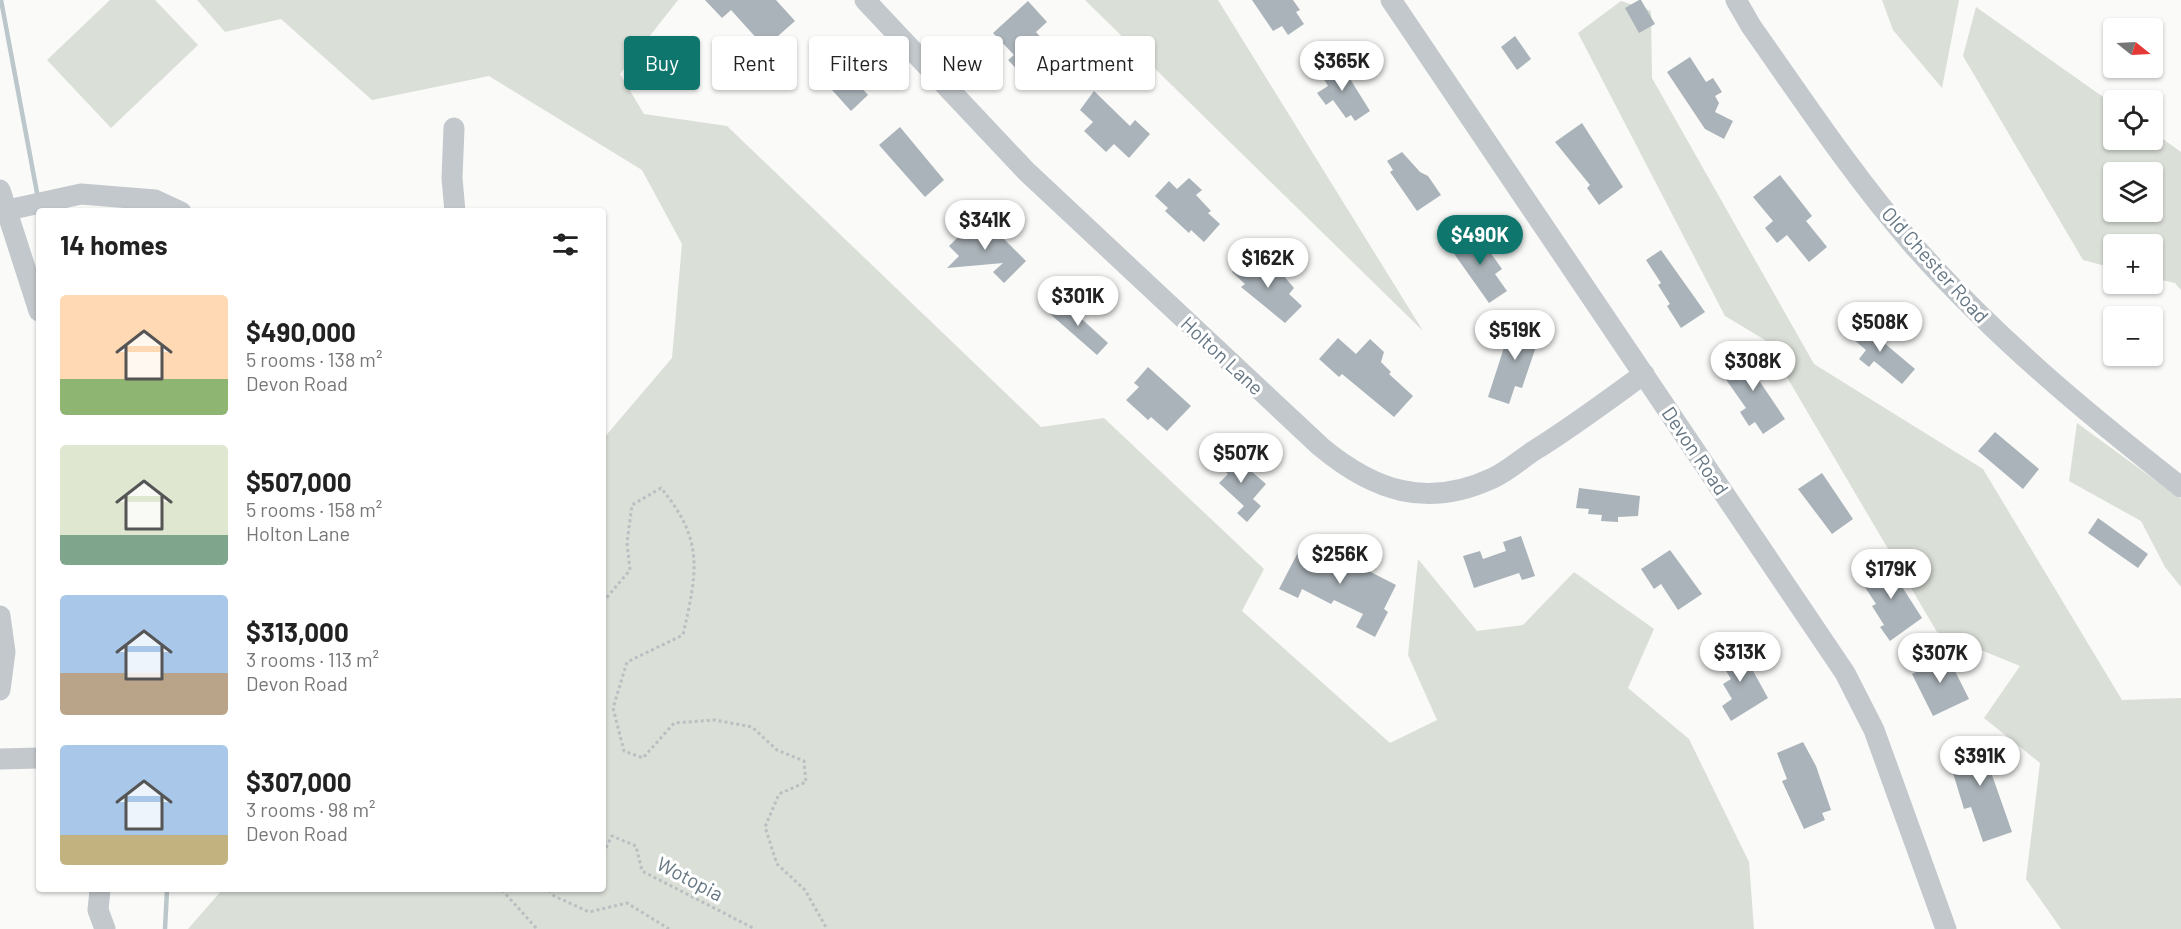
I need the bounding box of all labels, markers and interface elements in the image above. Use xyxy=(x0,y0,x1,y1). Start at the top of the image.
north arrow xyxy=(2103,18,2163,78)
map controls xyxy=(2103,18,2163,366)
chip: Buy xyxy=(624,36,700,90)
chip: Rent xyxy=(712,36,797,90)
chip: Filters xyxy=(809,36,909,90)
chip: New xyxy=(921,36,1003,90)
chip: Apartment xyxy=(1015,36,1155,90)
pin: $365K xyxy=(1300,41,1384,92)
text: $365K xyxy=(1314,48,1370,72)
button: locate xyxy=(2103,90,2163,150)
button: layers xyxy=(2103,162,2163,222)
pin: $341K xyxy=(943,200,1027,251)
street label: Old Chester Road xyxy=(1877,201,1994,327)
text: $341K xyxy=(959,207,1011,231)
pin: $490K xyxy=(1438,215,1522,266)
text: $490K xyxy=(1451,222,1509,246)
icon: filters xyxy=(549,228,582,261)
text: 14 homes xyxy=(60,229,167,260)
button: + xyxy=(2103,234,2163,294)
pin: $162K xyxy=(1226,238,1310,289)
text: $162K xyxy=(1242,245,1294,269)
pin: $301K xyxy=(1036,276,1120,327)
text: $301K xyxy=(1051,283,1105,307)
pin: $508K xyxy=(1838,302,1922,353)
button: − xyxy=(2103,306,2163,366)
text: $508K xyxy=(1852,309,1908,333)
pin: $519K xyxy=(1473,310,1557,361)
street label: Holton Lane xyxy=(1176,311,1269,400)
text: $490,000 xyxy=(246,316,356,347)
text: $519K xyxy=(1489,317,1541,341)
icon: home xyxy=(108,319,180,391)
pin: $308K xyxy=(1711,341,1795,392)
text: 5 rooms · 138 m² xyxy=(246,347,382,371)
text: $308K xyxy=(1725,348,1781,372)
text: Devon Road xyxy=(246,371,348,395)
street label: Devon Road xyxy=(1657,402,1734,499)
pin: $507K xyxy=(1199,433,1283,484)
text: $507K xyxy=(1213,440,1269,464)
text: $507,000 xyxy=(246,466,352,497)
icon: home xyxy=(108,469,180,541)
text: 5 rooms · 158 m² xyxy=(246,497,382,521)
text: Holton Lane xyxy=(246,521,350,545)
pin: $256K xyxy=(1298,534,1382,585)
text: $256K xyxy=(1312,541,1368,565)
pin: $179K xyxy=(1849,549,1933,600)
text: $179K xyxy=(1865,556,1917,580)
text: $313,000 xyxy=(246,616,349,647)
icon: home xyxy=(108,619,180,691)
pin: $313K xyxy=(1698,632,1782,683)
pin: $307K xyxy=(1898,633,1982,684)
text: $313K xyxy=(1714,639,1766,663)
text: $307K xyxy=(1912,640,1968,664)
text: 3 rooms · 113 m² xyxy=(246,647,379,671)
text: Devon Road xyxy=(246,671,348,695)
pin: $391K xyxy=(1938,736,2022,787)
text: $391K xyxy=(1954,743,2006,767)
text: $307,000 xyxy=(246,766,352,797)
icon: home xyxy=(108,769,180,841)
text: 3 rooms · 98 m² xyxy=(246,797,376,821)
text: Devon Road xyxy=(246,821,348,845)
street label: Wotopia xyxy=(653,851,728,906)

